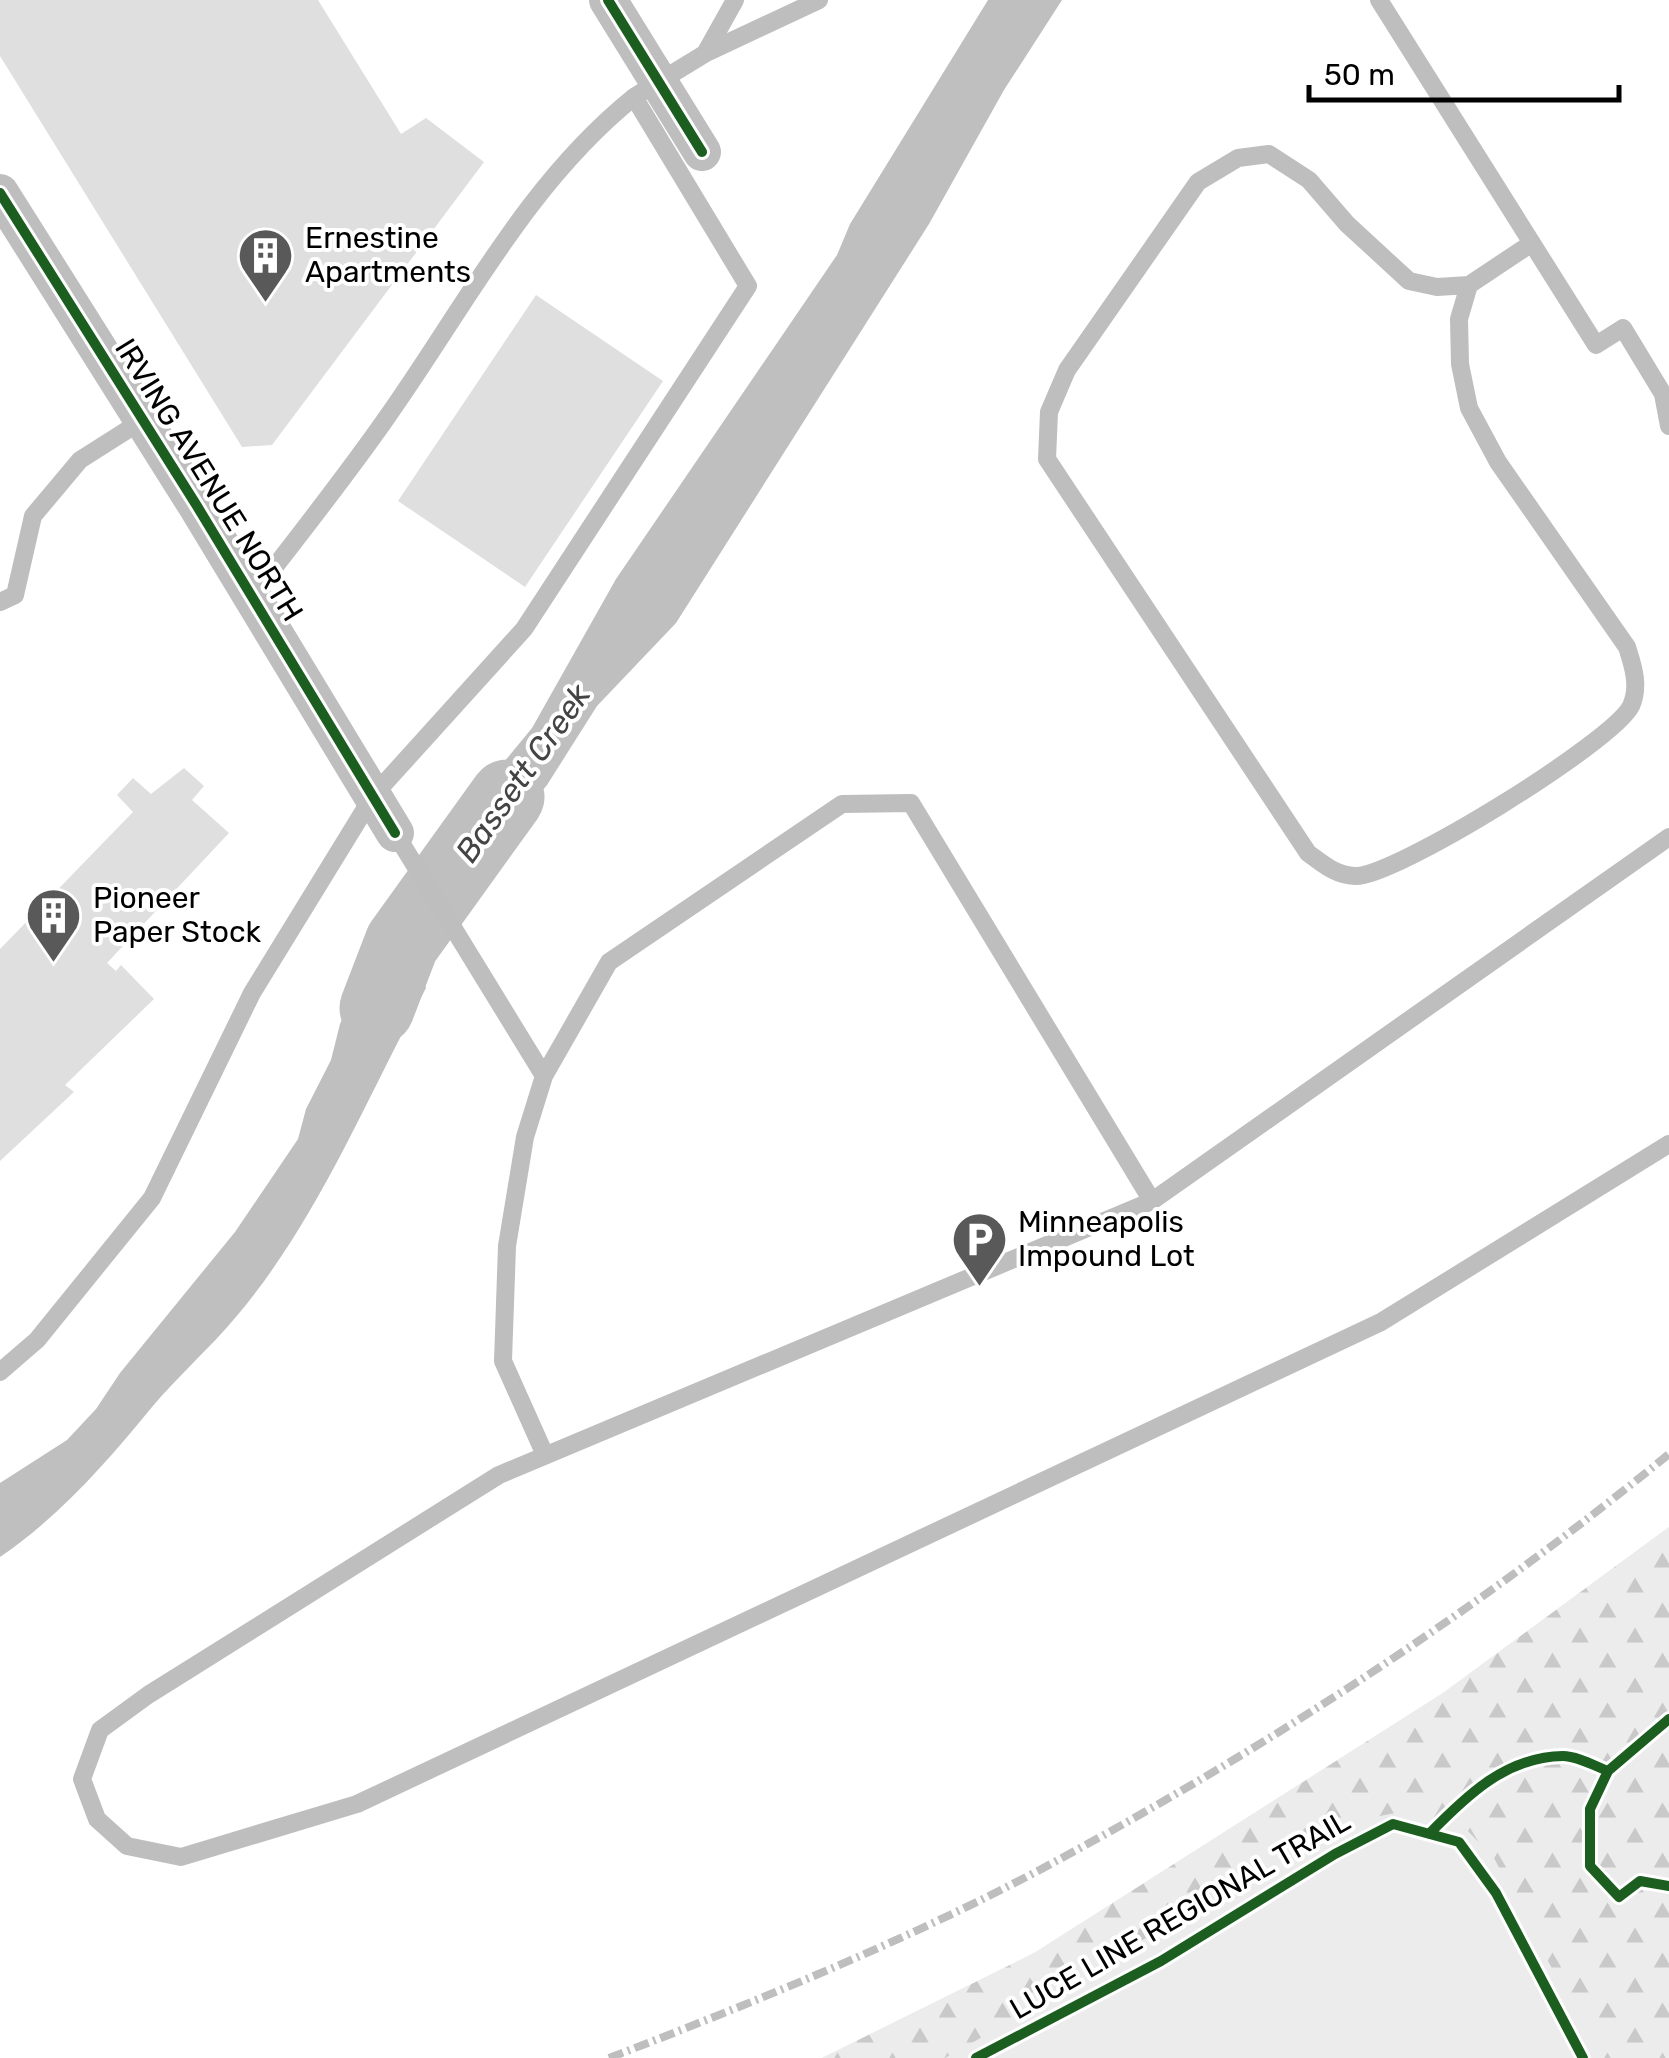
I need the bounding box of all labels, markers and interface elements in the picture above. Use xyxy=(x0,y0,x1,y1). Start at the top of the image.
scale bar xyxy=(1309,40,1619,102)
text: 50 m xyxy=(1324,57,1395,93)
place label: Ernestine Apartments xyxy=(305,220,471,290)
building icon: Ernestine Apartments xyxy=(236,225,296,304)
street label: IRVING AVENUE NORTH xyxy=(107,332,311,628)
water label: Bassett Creek xyxy=(448,676,599,869)
place label: Pioneer Paper Stock xyxy=(93,880,261,950)
building icon: Pioneer Paper Stock xyxy=(24,885,84,964)
place label: Minneapolis Impound Lot xyxy=(1018,1204,1195,1274)
parking icon: Minneapolis Impound Lot xyxy=(949,1209,1009,1288)
street label: LUCE LINE REGIONAL TRAIL xyxy=(1004,1803,1357,2027)

